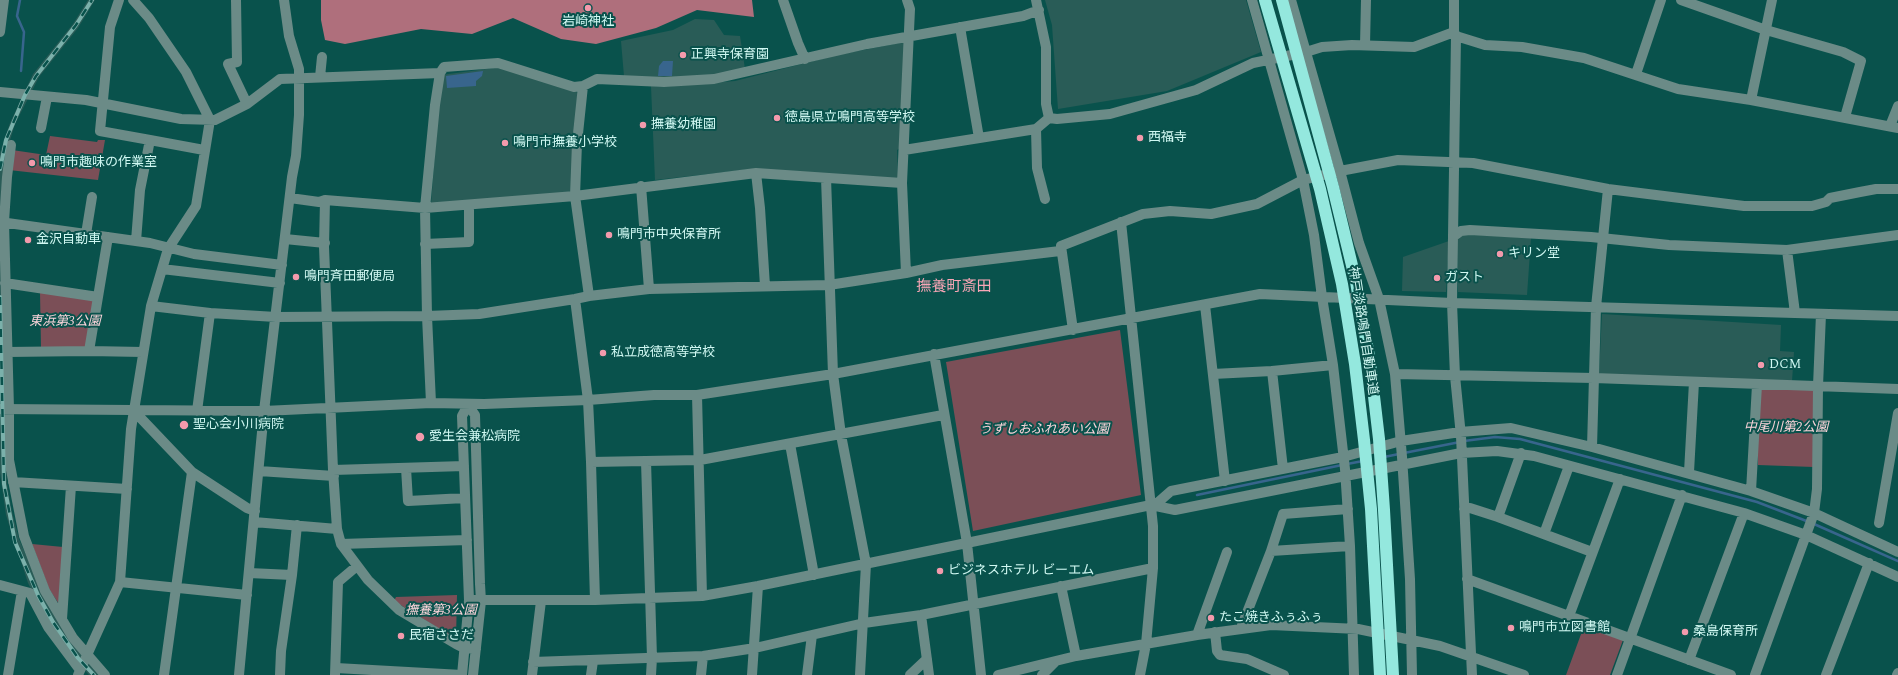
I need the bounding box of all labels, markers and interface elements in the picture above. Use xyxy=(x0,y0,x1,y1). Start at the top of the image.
marker: 岩崎神社 xyxy=(583,3,593,13)
place label: 岩崎神社 xyxy=(562,14,614,30)
place label: 正興寺保育園 xyxy=(691,47,769,63)
marker: 正興寺保育園 xyxy=(678,50,688,60)
place label: 徳島県立鳴門高等学校 xyxy=(785,110,915,126)
marker: 徳島県立鳴門高等学校 xyxy=(772,113,782,123)
place label: 撫養幼稚園 xyxy=(651,117,716,133)
marker: 撫養幼稚園 xyxy=(638,120,648,130)
place label: 西福寺 xyxy=(1148,130,1187,146)
marker: 西福寺 xyxy=(1135,133,1145,143)
place label: 鳴門市撫養小学校 xyxy=(513,135,617,151)
marker: 鳴門市撫養小学校 xyxy=(500,138,510,148)
place label: 鳴門市趣味の作業室 xyxy=(40,155,157,171)
marker: 鳴門市趣味の作業室 xyxy=(27,158,37,168)
place label: 鳴門市中央保育所 xyxy=(617,227,721,243)
marker: 鳴門市中央保育所 xyxy=(604,230,614,240)
place label: 金沢自動車 xyxy=(36,232,101,248)
marker: 金沢自動車 xyxy=(23,235,33,245)
place label: キリン堂 xyxy=(1508,246,1560,262)
marker: キリン堂 xyxy=(1495,249,1505,259)
street label: 神戸淡路鳴門自動車道 xyxy=(1344,266,1380,396)
place label: 鳴門斉田郵便局 xyxy=(304,269,395,285)
place label: ガスト xyxy=(1445,270,1484,286)
marker: 鳴門斉田郵便局 xyxy=(291,272,301,282)
marker: ガスト xyxy=(1432,273,1442,283)
district label: 撫養町斎田 xyxy=(917,279,991,297)
park label: 東浜第3公園 xyxy=(29,314,101,330)
place label: 私立成徳高等学校 xyxy=(611,345,715,361)
marker: 私立成徳高等学校 xyxy=(598,348,608,358)
place label: DCM xyxy=(1769,357,1801,373)
marker: DCM xyxy=(1756,360,1766,370)
place label: 聖心会小川病院 xyxy=(193,417,284,433)
marker: 聖心会小川病院 xyxy=(178,419,190,431)
park label: 中尾川第2公園 xyxy=(1744,420,1828,436)
park label: うずしおふれあい公園 xyxy=(979,422,1109,438)
place label: 愛生会兼松病院 xyxy=(429,429,520,445)
marker: 愛生会兼松病院 xyxy=(414,431,426,443)
place label: ビジネスホテル ビーエム xyxy=(948,563,1094,579)
marker: ビジネスホテル ビーエム xyxy=(935,566,945,576)
park label: 撫養第3公園 xyxy=(405,603,477,619)
place label: たこ焼きふぅふぅ xyxy=(1219,610,1323,626)
marker: たこ焼きふぅふぅ xyxy=(1206,613,1216,623)
place label: 鳴門市立図書館 xyxy=(1519,620,1610,636)
marker: 鳴門市立図書館 xyxy=(1506,623,1516,633)
place label: 桑島保育所 xyxy=(1693,624,1758,640)
marker: 桑島保育所 xyxy=(1680,627,1690,637)
place label: 民宿ささだ xyxy=(409,628,474,644)
marker: 民宿ささだ xyxy=(396,631,406,641)

